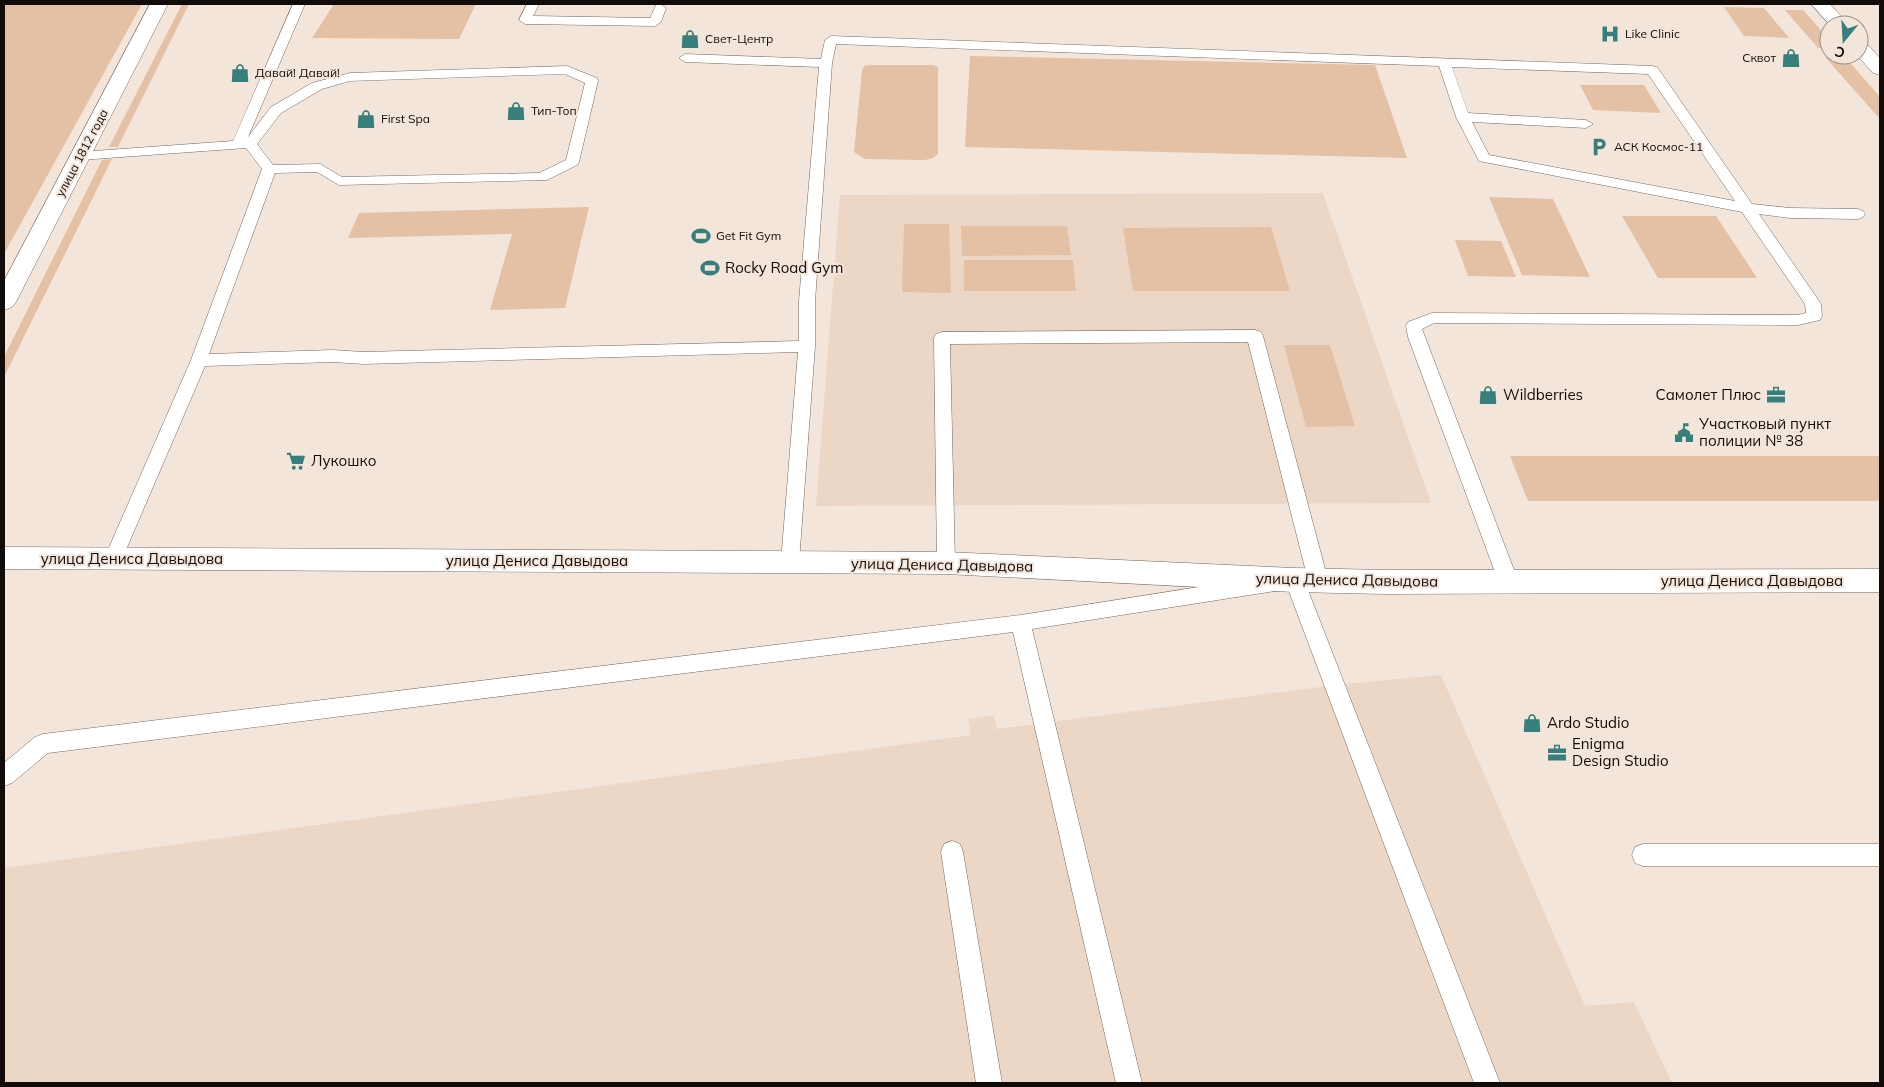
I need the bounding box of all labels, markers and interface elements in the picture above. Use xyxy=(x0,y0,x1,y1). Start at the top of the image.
north arrow xyxy=(1819,15,1869,65)
hospital icon: Like Clinic xyxy=(1599,23,1621,45)
place label: Like Clinic xyxy=(1625,26,1680,41)
shop icon: Свет-Центр xyxy=(679,28,701,50)
place label: Свет-Центр xyxy=(705,31,773,46)
text: С xyxy=(1833,42,1847,62)
shop icon: Сквот xyxy=(1780,47,1802,69)
place label: Сквот xyxy=(1742,50,1777,65)
shop icon: Давай! Давай! xyxy=(229,62,251,84)
place label: Давай! Давай! xyxy=(255,65,340,80)
shop icon: Тип-Топ xyxy=(505,100,527,122)
place label: Тип-Топ xyxy=(531,103,577,118)
street label: улица 1812 года xyxy=(52,106,111,199)
shop icon: First Spa xyxy=(355,108,377,130)
place label: First Spa xyxy=(381,111,430,126)
parking icon: АСК Космос-11 xyxy=(1588,136,1610,158)
place label: АСК Космос-11 xyxy=(1614,139,1703,154)
sports icon: Get Fit Gym xyxy=(690,225,712,247)
place label: Get Fit Gym xyxy=(716,228,781,243)
sports icon: Rocky Road Gym xyxy=(699,257,721,279)
place label: Rocky Road Gym xyxy=(725,258,843,277)
shop icon: Wildberries xyxy=(1477,384,1499,406)
office icon: Самолет Плюс xyxy=(1765,384,1787,406)
place label: Wildberries xyxy=(1503,385,1583,404)
place label: Самолет Плюс xyxy=(1656,385,1761,404)
place label: Участковый пункт полиции № 38 xyxy=(1698,414,1831,450)
public building icon: Участковый пункт полиции № 38 xyxy=(1673,422,1695,444)
supermarket icon: Лукошко xyxy=(285,450,307,472)
place label: Лукошко xyxy=(311,451,376,470)
street label: улица Дениса Давыдова xyxy=(41,549,223,568)
street label: улица Дениса Давыдова xyxy=(446,551,628,570)
street label: улица Дениса Давыдова xyxy=(851,553,1033,576)
street label: улица Дениса Давыдова xyxy=(1256,568,1438,591)
street label: улица Дениса Давыдова xyxy=(1661,571,1843,590)
shop icon: Ardo Studio xyxy=(1521,712,1543,734)
place label: Ardo Studio xyxy=(1547,713,1629,732)
place label: Enigma Design Studio xyxy=(1572,734,1668,770)
office icon: Enigma Design Studio xyxy=(1546,742,1568,764)

